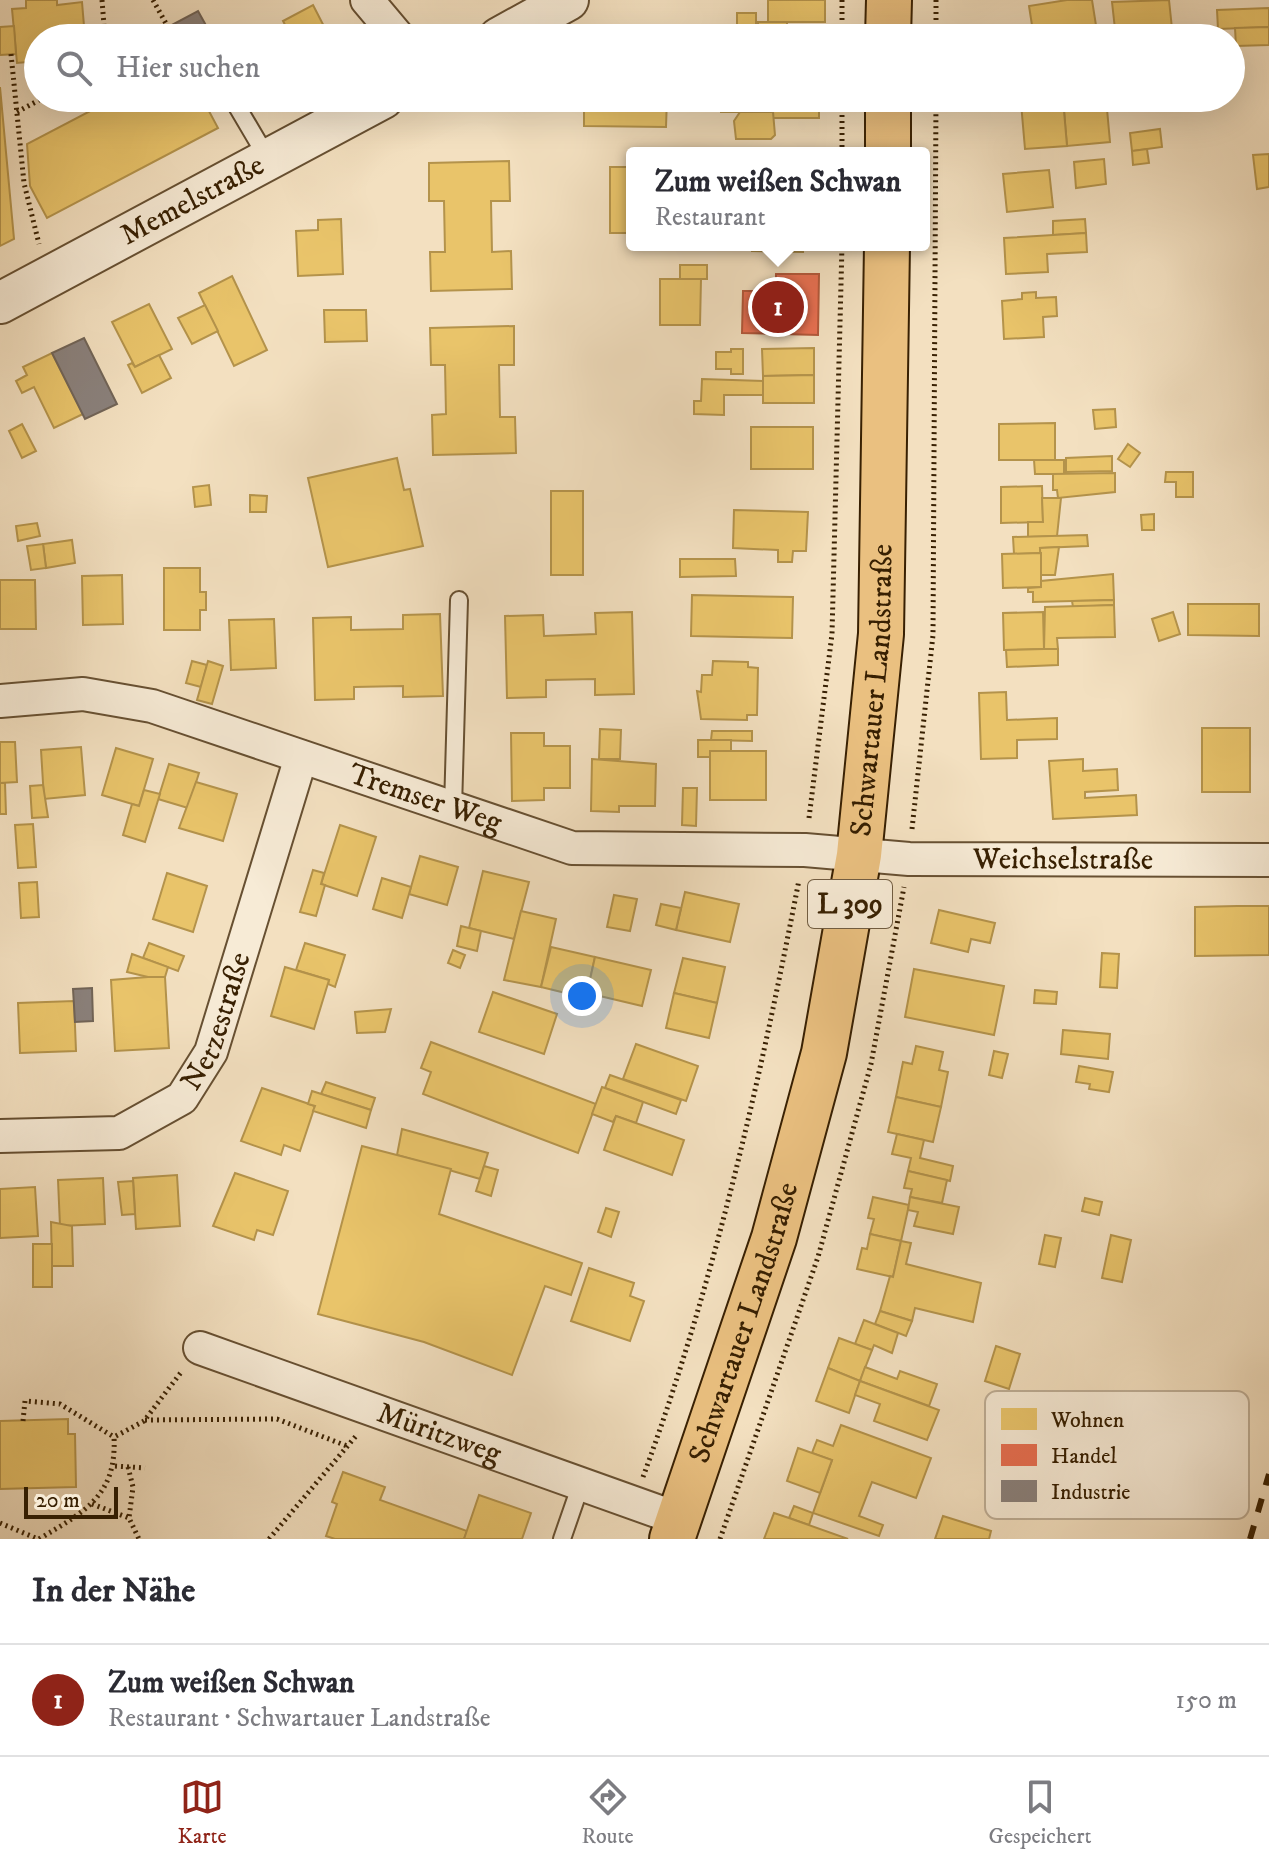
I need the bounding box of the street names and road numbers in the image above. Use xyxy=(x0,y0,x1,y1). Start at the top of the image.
street label: Memelstraße xyxy=(114,147,270,254)
street label: Schwartauer Landstraße xyxy=(842,544,901,838)
street label: Tremser Weg xyxy=(344,755,507,842)
street label: Weichselstraße xyxy=(972,841,1153,878)
road number: L 309 xyxy=(808,880,892,928)
street label: Netzestraße xyxy=(173,948,259,1098)
street label: Schwartauer Landstraße xyxy=(681,1178,807,1468)
street label: Müritzweg xyxy=(372,1394,507,1473)

